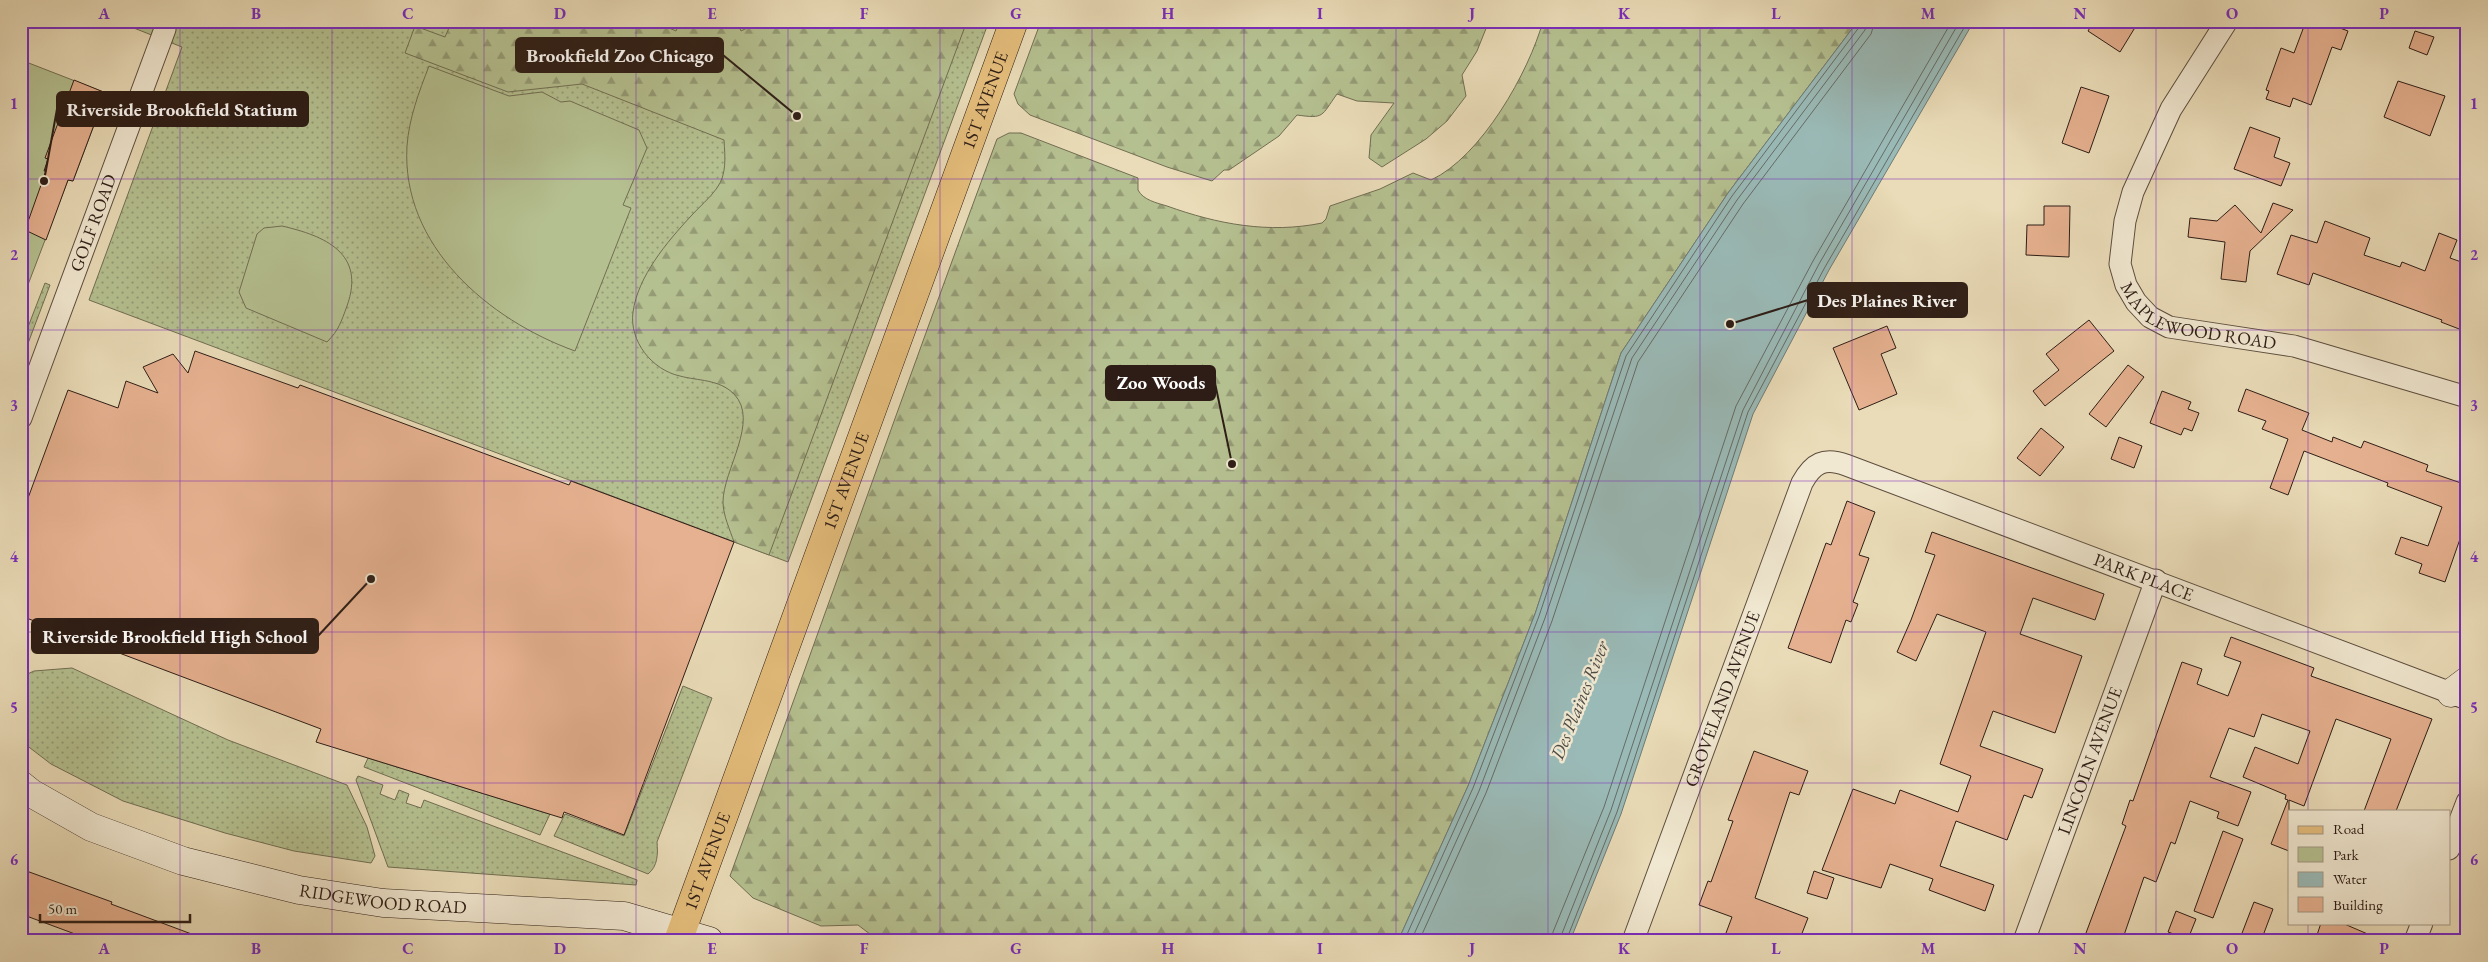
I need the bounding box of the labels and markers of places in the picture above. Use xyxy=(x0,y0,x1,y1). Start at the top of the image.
callout: Brookfield Zoo Chicago xyxy=(516,38,723,72)
callout: Riverside Brookfield Statium xyxy=(57,92,308,126)
callout: Des Plaines River xyxy=(1808,283,1967,317)
callout: Zoo Woods xyxy=(1106,366,1215,400)
callout: Riverside Brookfield High School xyxy=(32,619,318,653)

